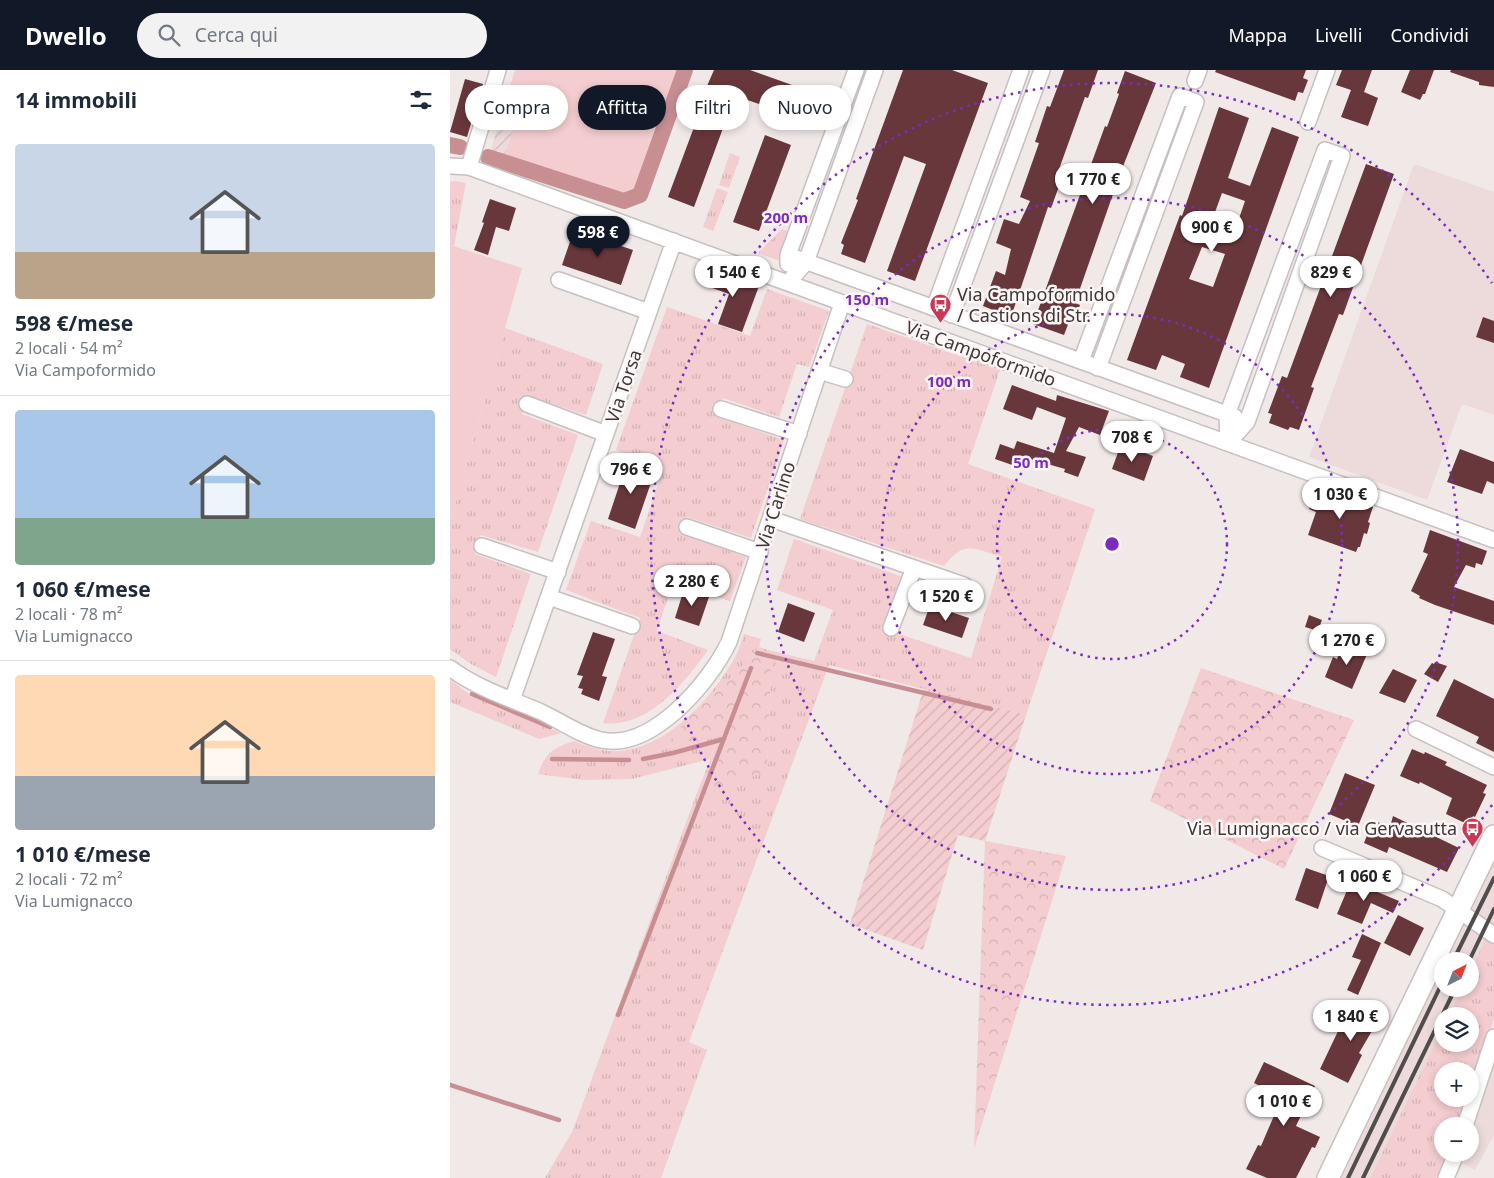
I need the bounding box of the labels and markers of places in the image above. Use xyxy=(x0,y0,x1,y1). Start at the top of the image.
pin: 1 770 € xyxy=(1047,162,1139,205)
pin: 900 € xyxy=(1177,210,1247,253)
pin: 598 € xyxy=(563,216,633,258)
pin: 1 540 € xyxy=(687,256,779,298)
pin: 829 € xyxy=(1296,256,1366,298)
place label: Via Campoformido / Castions di Str. xyxy=(957,282,1115,327)
bus stop icon: Via Campoformido / Castions di Str. xyxy=(929,292,953,323)
pin: 708 € xyxy=(1097,420,1167,463)
pin: 796 € xyxy=(596,452,666,495)
pin: 1 030 € xyxy=(1294,478,1386,520)
centre of rings xyxy=(1103,535,1121,553)
pin: 2 280 € xyxy=(646,564,738,607)
pin: 1 520 € xyxy=(900,580,992,622)
pin: 1 270 € xyxy=(1301,624,1393,666)
place label: Via Lumignacco / via Gervasutta xyxy=(1187,816,1457,840)
bus stop icon: Via Lumignacco / via Gervasutta xyxy=(1461,816,1485,847)
pin: 1 060 € xyxy=(1318,860,1410,902)
pin: 1 840 € xyxy=(1305,1000,1397,1042)
pin: 1 010 € xyxy=(1238,1084,1330,1127)

